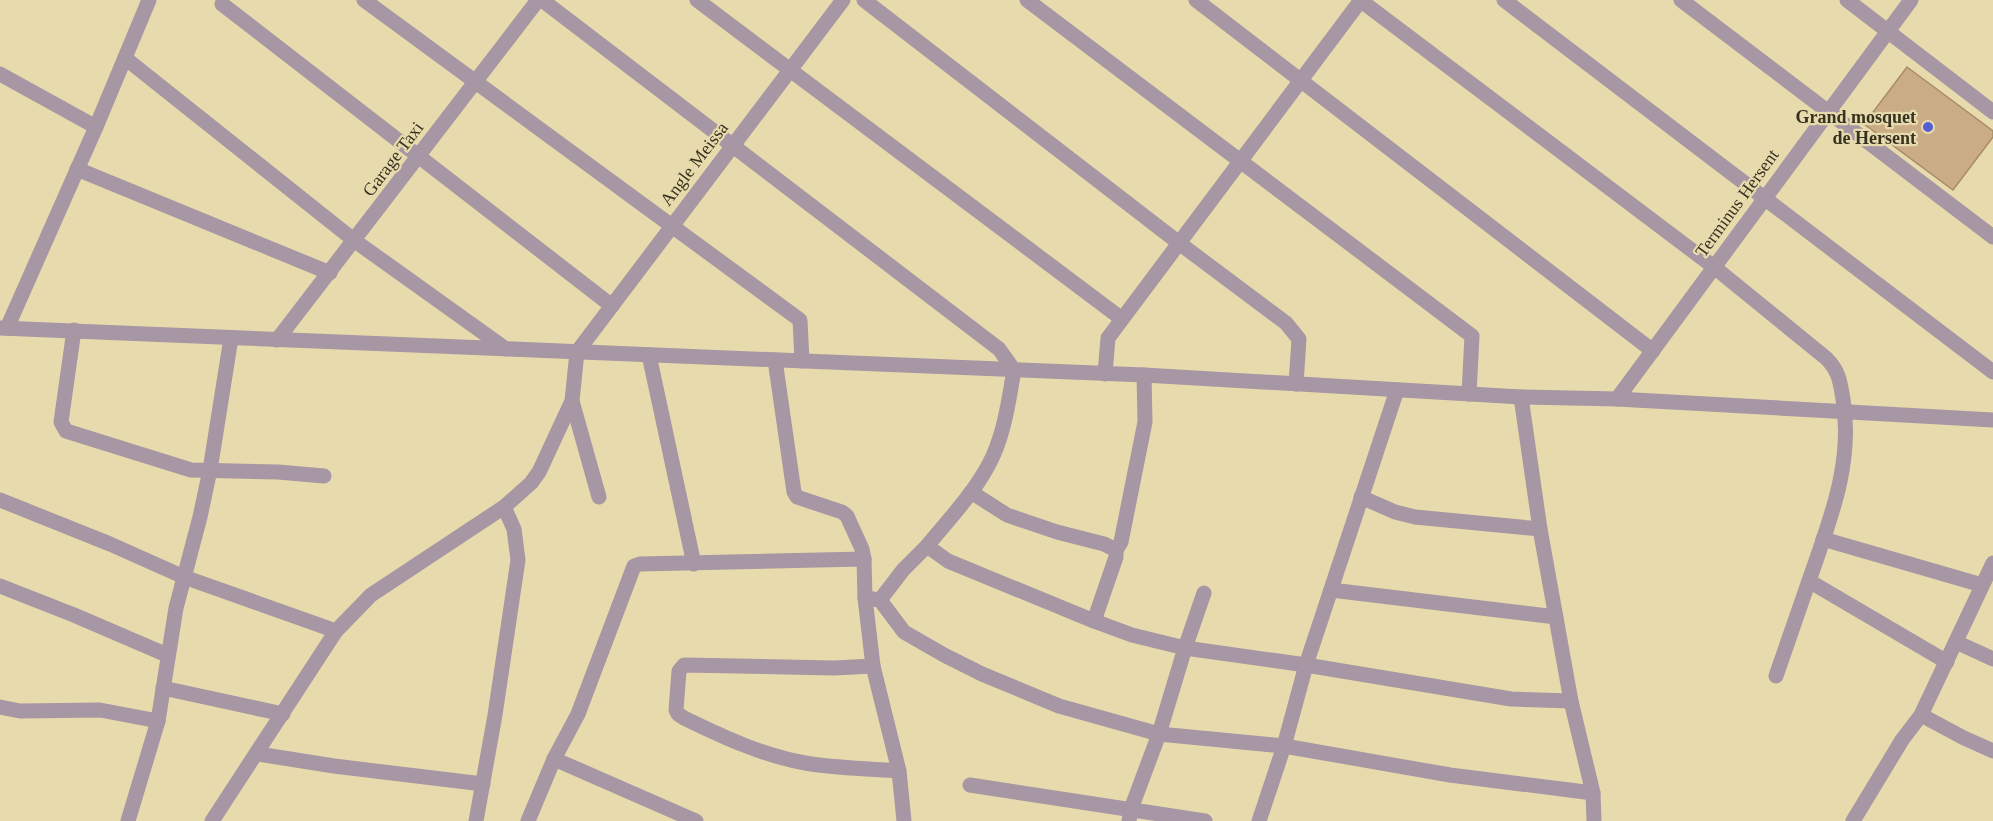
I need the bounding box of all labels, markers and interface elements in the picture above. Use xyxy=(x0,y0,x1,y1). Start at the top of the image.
place label: Grand mosquet de Hersent xyxy=(1795,107,1916,148)
street label: Garage Taxi xyxy=(359,118,427,200)
street label: Angle Meissa xyxy=(656,118,732,210)
marker: Grand mosquet de Hersent xyxy=(1921,120,1935,134)
street label: Terminus Hersent xyxy=(1691,145,1783,261)

